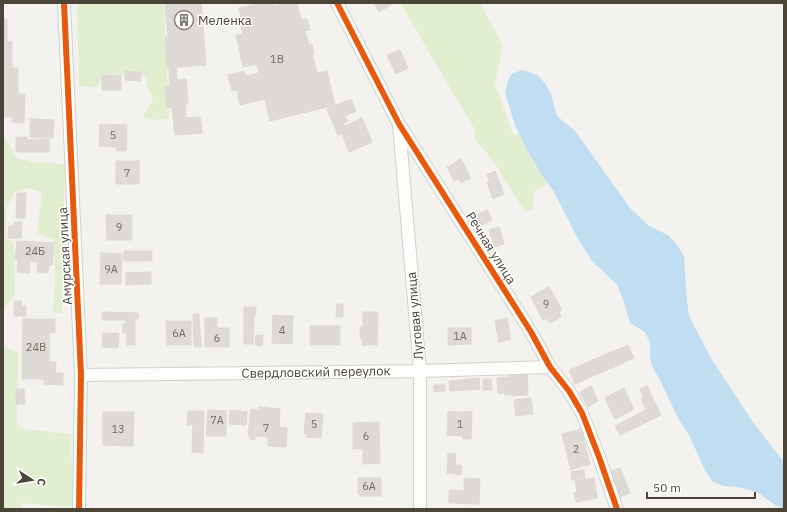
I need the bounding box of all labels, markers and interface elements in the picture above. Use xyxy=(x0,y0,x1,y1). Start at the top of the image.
building icon: Меленка xyxy=(173,9,195,31)
place label: Меленка xyxy=(198,12,252,29)
house number: 1В xyxy=(270,52,284,66)
house number: 5 xyxy=(110,128,116,142)
house number: 7 xyxy=(124,166,130,180)
street label: Амурская улица xyxy=(54,207,76,305)
street label: Речная улица xyxy=(462,209,520,287)
house number: 9 xyxy=(116,220,122,234)
house number: 24Б xyxy=(25,244,45,258)
house number: 9А xyxy=(104,262,118,276)
street label: Луговая улица xyxy=(403,271,427,361)
house number: 9 xyxy=(543,297,549,311)
house number: 4 xyxy=(279,323,286,337)
house number: 6А xyxy=(172,326,186,340)
house number: 1А xyxy=(453,329,467,343)
house number: 6 xyxy=(214,331,220,345)
house number: 24В xyxy=(26,340,46,354)
street label: Свердловский переулок xyxy=(241,362,391,382)
house number: 7А xyxy=(210,413,224,427)
house number: 5 xyxy=(311,417,317,431)
house number: 1 xyxy=(457,417,464,431)
house number: 7 xyxy=(263,421,269,435)
house number: 13 xyxy=(111,422,125,436)
house number: 6 xyxy=(363,429,369,443)
house number: 2 xyxy=(573,442,579,456)
north arrow xyxy=(12,460,52,500)
scale bar xyxy=(647,474,755,500)
text: С xyxy=(34,477,49,487)
house number: 6А xyxy=(362,479,376,493)
text: 50 m xyxy=(653,480,681,495)

